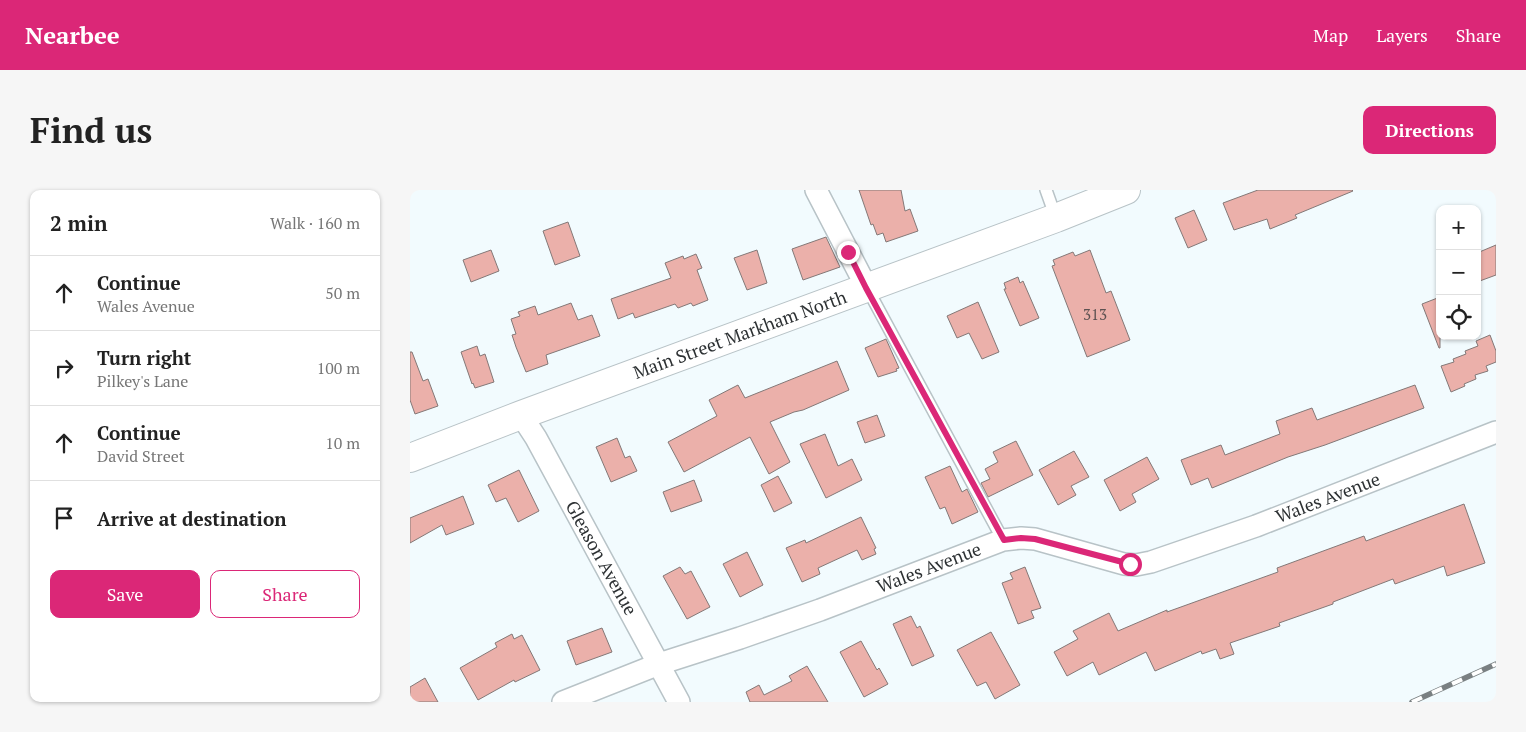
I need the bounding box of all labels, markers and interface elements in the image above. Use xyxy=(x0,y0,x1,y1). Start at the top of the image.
text: Nearbee xyxy=(25,19,120,51)
text: Map xyxy=(1313,23,1348,47)
text: Layers xyxy=(1376,23,1428,47)
text: Share xyxy=(1456,23,1501,47)
button: Directions xyxy=(1363,106,1496,154)
text: Find us xyxy=(30,107,152,153)
map controls xyxy=(1436,205,1481,340)
button: + xyxy=(1436,205,1481,250)
text: 2 min xyxy=(50,209,107,237)
text: Walk · 160 m xyxy=(270,212,360,234)
route end xyxy=(837,241,860,264)
button: − xyxy=(1436,250,1481,295)
text: Continue xyxy=(97,270,181,295)
icon: ahead xyxy=(50,279,78,307)
text: 50 m xyxy=(325,282,360,304)
street label: Main Street Markham North xyxy=(630,284,850,384)
text: Wales Avenue xyxy=(97,295,195,317)
button: locate xyxy=(1436,295,1481,340)
house number: 313 xyxy=(1083,304,1107,324)
text: Turn right xyxy=(97,345,191,370)
icon: right xyxy=(50,354,78,382)
text: 100 m xyxy=(317,357,360,379)
text: Pilkey's Lane xyxy=(97,370,188,392)
text: Continue xyxy=(97,420,181,445)
icon: ahead xyxy=(50,429,78,457)
text: 10 m xyxy=(325,432,360,454)
text: David Street xyxy=(97,445,185,467)
street label: Wales Avenue xyxy=(1272,466,1383,528)
street label: Gleason Avenue xyxy=(561,496,643,619)
icon: arrive xyxy=(50,504,78,532)
text: Arrive at destination xyxy=(97,506,286,531)
street label: Wales Avenue xyxy=(873,536,984,598)
route start xyxy=(1119,553,1142,576)
button: Save xyxy=(50,570,200,618)
button: Share xyxy=(210,570,360,618)

